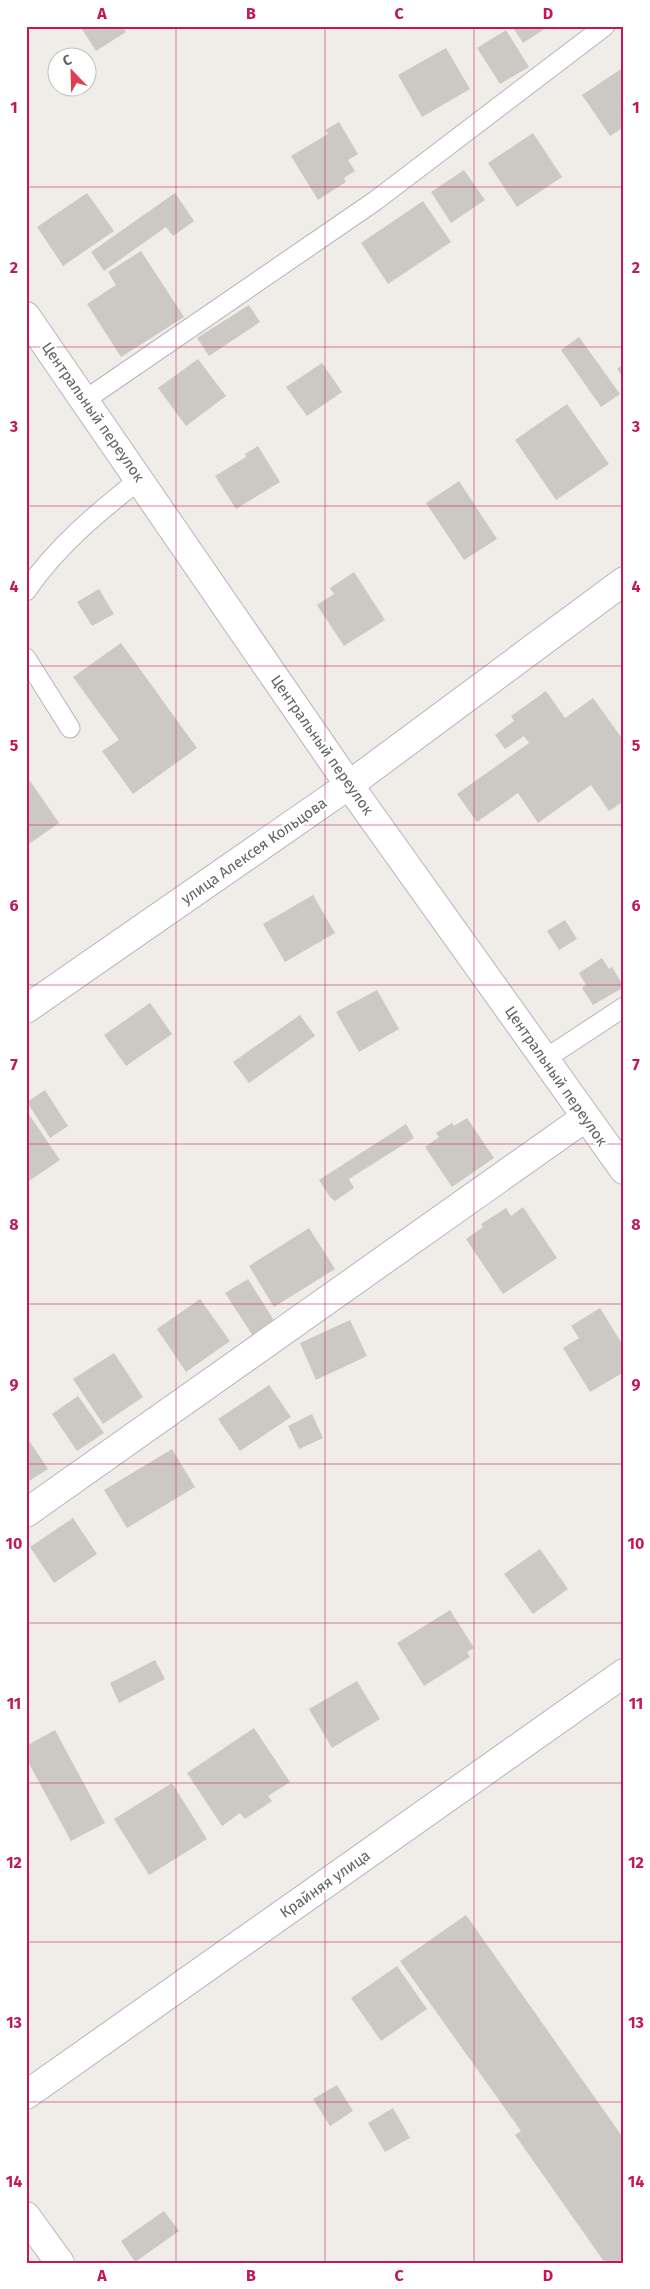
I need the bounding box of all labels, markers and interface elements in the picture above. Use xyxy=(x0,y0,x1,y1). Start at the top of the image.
text: A xyxy=(96,4,107,23)
text: B xyxy=(246,4,256,23)
text: C xyxy=(394,4,404,23)
text: D xyxy=(543,4,553,23)
north arrow xyxy=(48,48,98,98)
text: С xyxy=(60,51,74,70)
text: 1 xyxy=(10,98,18,117)
text: 1 xyxy=(632,98,640,117)
text: 2 xyxy=(10,258,18,277)
text: 2 xyxy=(632,258,640,277)
street label: Центральный переулок xyxy=(38,339,148,486)
text: 3 xyxy=(9,417,18,436)
text: 3 xyxy=(631,417,640,436)
text: 4 xyxy=(9,577,19,596)
text: 4 xyxy=(631,577,641,596)
street label: Центральный переулок xyxy=(267,672,377,819)
text: 5 xyxy=(10,736,19,755)
text: 5 xyxy=(632,736,641,755)
street label: улица Алексея Кольцова xyxy=(178,794,330,908)
text: 6 xyxy=(9,896,19,915)
text: 6 xyxy=(631,896,641,915)
street label: Центральный переулок xyxy=(501,1003,611,1150)
text: 7 xyxy=(10,1055,18,1074)
text: 7 xyxy=(632,1055,640,1074)
text: 8 xyxy=(9,1215,19,1234)
text: 8 xyxy=(631,1215,641,1234)
text: 9 xyxy=(10,1375,19,1394)
text: 9 xyxy=(632,1375,641,1394)
text: 10 xyxy=(6,1534,22,1553)
text: 10 xyxy=(628,1534,644,1553)
text: 11 xyxy=(7,1694,21,1713)
text: 11 xyxy=(629,1694,643,1713)
street label: Крайняя улица xyxy=(276,1846,374,1922)
text: 12 xyxy=(6,1853,22,1872)
text: 12 xyxy=(628,1853,644,1872)
text: 13 xyxy=(6,2013,22,2032)
text: 13 xyxy=(628,2013,644,2032)
text: 14 xyxy=(6,2172,22,2191)
text: 14 xyxy=(628,2172,644,2191)
text: A xyxy=(96,2266,107,2285)
text: B xyxy=(246,2266,256,2285)
text: C xyxy=(394,2266,404,2285)
text: D xyxy=(543,2266,553,2285)

